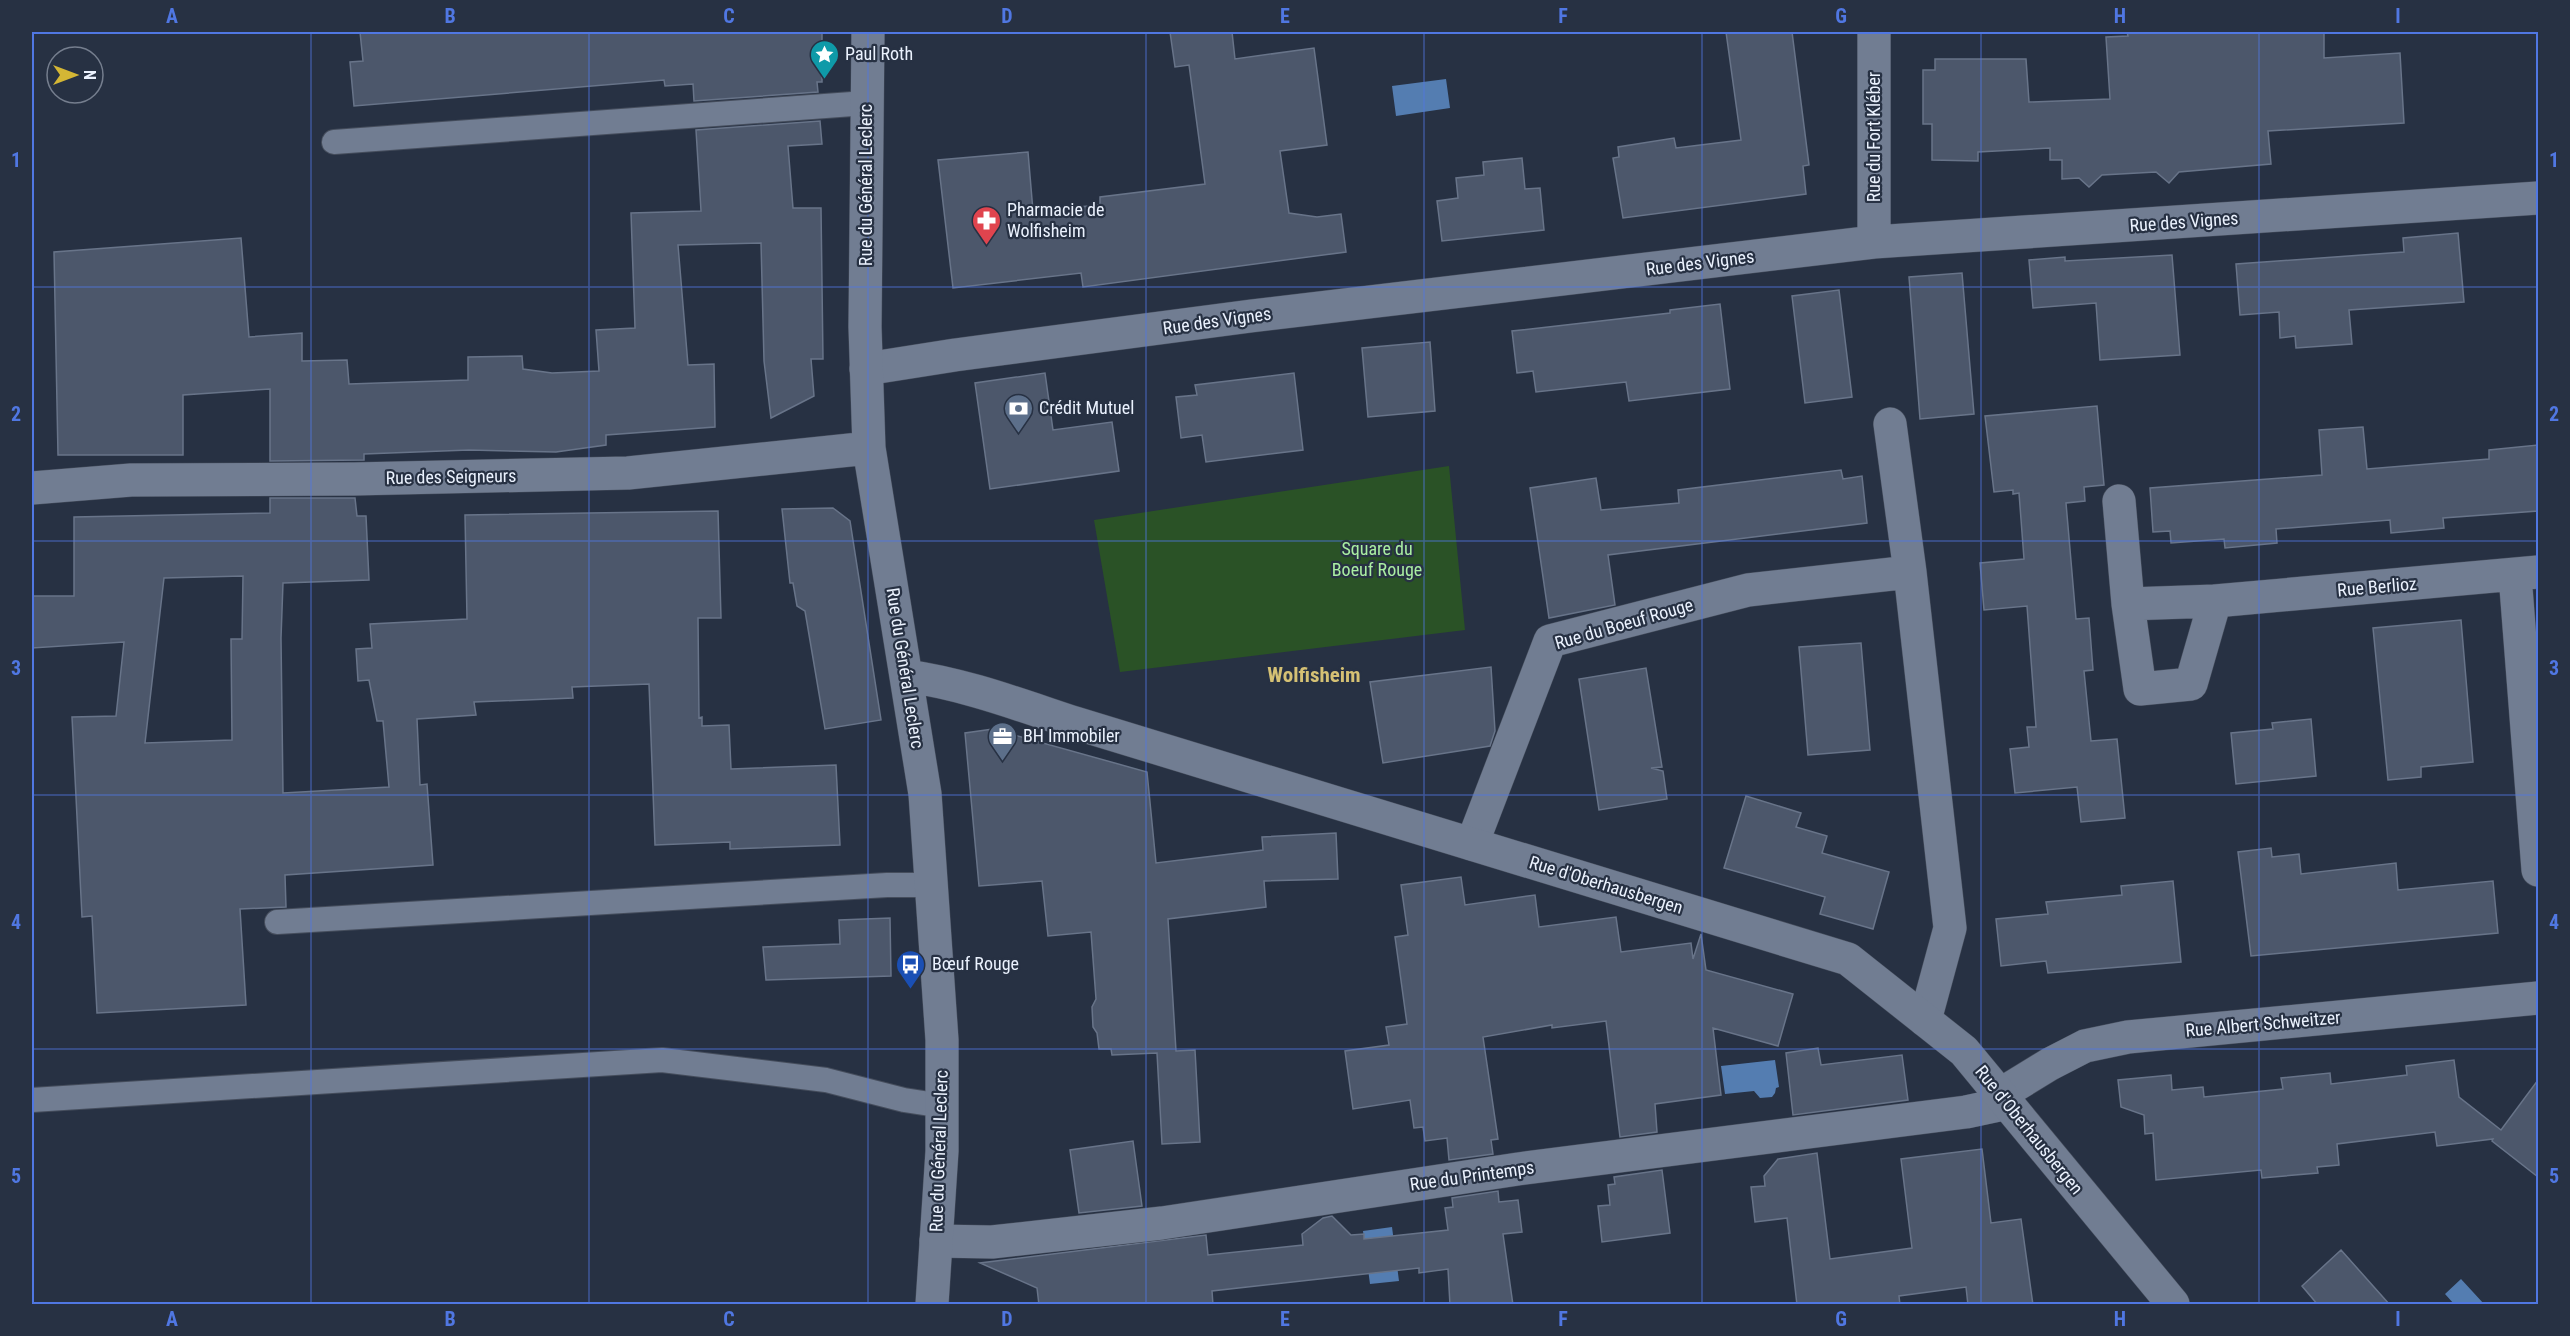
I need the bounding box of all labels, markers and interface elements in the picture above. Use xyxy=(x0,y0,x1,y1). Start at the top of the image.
text: A xyxy=(166,4,178,28)
text: B xyxy=(444,4,456,28)
text: C xyxy=(723,4,735,28)
text: D xyxy=(1001,4,1013,28)
text: E xyxy=(1280,4,1290,28)
text: F xyxy=(1558,4,1568,28)
text: G xyxy=(1835,4,1847,28)
text: H xyxy=(2114,4,2126,28)
text: I xyxy=(2395,4,2401,28)
place icon: Paul Roth xyxy=(808,38,840,80)
place label: Paul Roth xyxy=(845,43,913,64)
north arrow xyxy=(45,45,105,105)
text: N xyxy=(80,70,99,80)
street label: Rue du Fort Kléber xyxy=(1863,71,1884,202)
street label: Rue du Général Leclerc xyxy=(855,104,876,266)
text: 1 xyxy=(11,148,21,172)
text: 1 xyxy=(2549,148,2559,172)
place label: Pharmacie de Wolfisheim xyxy=(1007,199,1104,241)
pharmacy icon: Pharmacie de Wolfisheim xyxy=(970,204,1002,246)
street label: Rue des Vignes xyxy=(2129,207,2239,236)
street label: Rue des Vignes xyxy=(1645,245,1755,280)
street label: Rue des Vignes xyxy=(1161,303,1272,338)
bank icon: Crédit Mutuel xyxy=(1002,392,1034,434)
place label: Crédit Mutuel xyxy=(1039,397,1134,418)
text: 2 xyxy=(11,402,21,426)
text: 2 xyxy=(2549,402,2559,426)
street label: Rue des Seigneurs xyxy=(385,465,517,488)
park label: Square du Boeuf Rouge xyxy=(1332,538,1422,580)
street label: Rue Berlioz xyxy=(2336,573,2418,600)
street label: Rue du Général Leclerc xyxy=(882,586,929,750)
street label: Rue du Boeuf Rouge xyxy=(1552,594,1695,653)
text: 3 xyxy=(11,656,21,680)
text: 3 xyxy=(2549,656,2559,680)
district label: Wolfisheim xyxy=(1267,663,1361,687)
office icon: BH Immobiler xyxy=(986,720,1018,762)
place label: BH Immobiler xyxy=(1023,725,1120,746)
street label: Rue d'Oberhausbergen xyxy=(1527,851,1685,918)
text: 4 xyxy=(11,910,21,934)
text: 4 xyxy=(2549,910,2559,934)
bus stop icon: Bœuf Rouge xyxy=(895,948,927,990)
place label: Bœuf Rouge xyxy=(932,953,1019,974)
street label: Rue Albert Schweitzer xyxy=(2185,1006,2342,1041)
street label: Rue d'Oberhausbergen xyxy=(1971,1061,2088,1198)
street label: Rue du Général Leclerc xyxy=(925,1069,952,1232)
street label: Rue du Printemps xyxy=(1408,1156,1535,1195)
text: 5 xyxy=(11,1164,21,1188)
text: 5 xyxy=(2549,1164,2559,1188)
text: A xyxy=(166,1307,178,1331)
text: B xyxy=(444,1307,456,1331)
text: C xyxy=(723,1307,735,1331)
text: D xyxy=(1001,1307,1013,1331)
text: E xyxy=(1280,1307,1290,1331)
text: F xyxy=(1558,1307,1568,1331)
text: G xyxy=(1835,1307,1847,1331)
text: H xyxy=(2114,1307,2126,1331)
text: I xyxy=(2395,1307,2401,1331)

